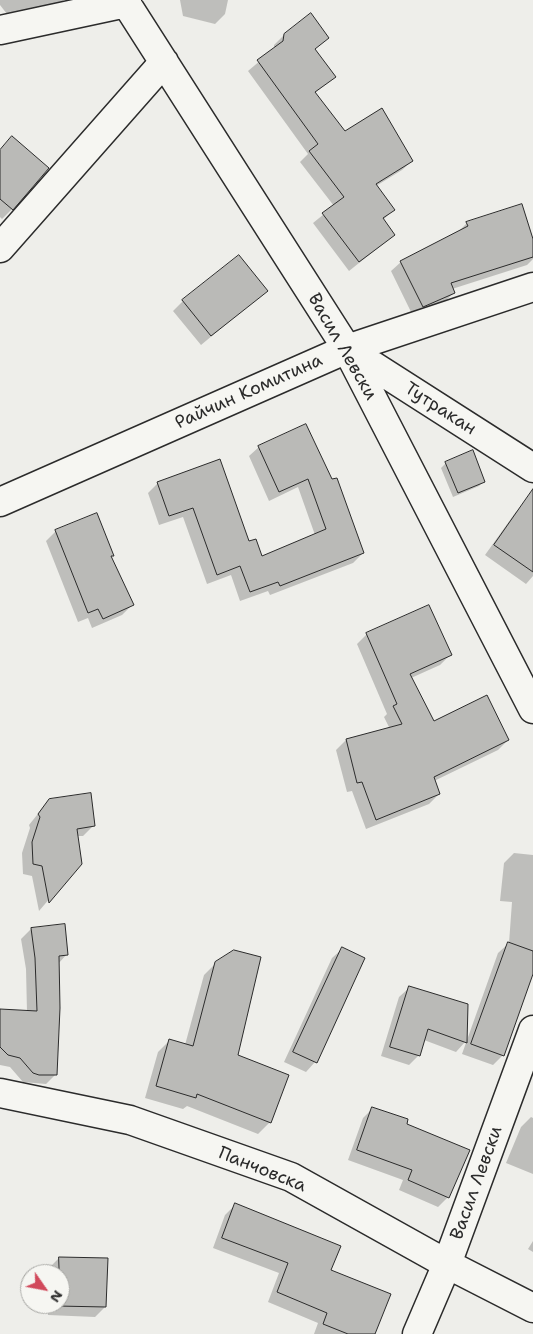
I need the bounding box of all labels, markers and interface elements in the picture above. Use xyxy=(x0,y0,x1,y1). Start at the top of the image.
street label: Васил Левски xyxy=(303,290,381,404)
street label: Райчин Комитина xyxy=(172,350,326,434)
street label: Тутракан xyxy=(400,378,480,440)
street label: Васил Левски xyxy=(446,1123,508,1243)
street label: Панчовска xyxy=(215,1143,309,1197)
north arrow xyxy=(20,1264,70,1314)
text: N xyxy=(46,1287,67,1306)

